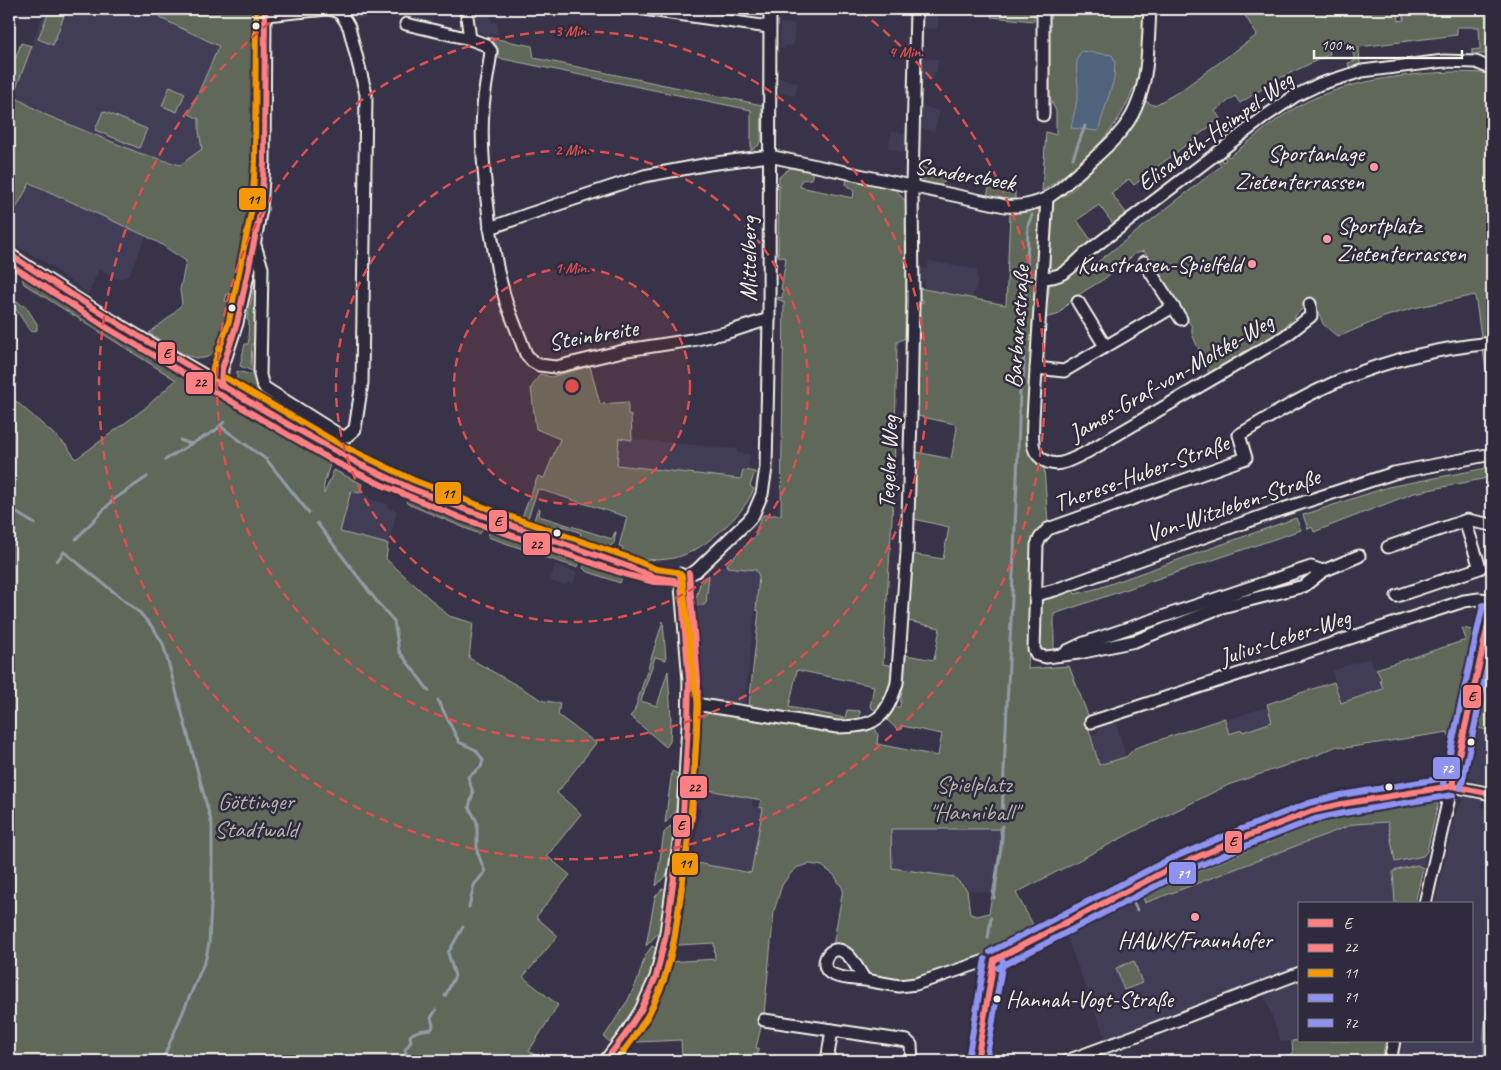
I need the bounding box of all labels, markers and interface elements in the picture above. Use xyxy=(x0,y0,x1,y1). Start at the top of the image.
unlabelled marker xyxy=(251,21,261,31)
text: 3 Min. xyxy=(555,22,590,41)
scale bar xyxy=(1314,28,1461,60)
text: 100 m xyxy=(1321,36,1355,55)
text: 4 Min. xyxy=(889,43,924,62)
street label: Elisabeth-Heimpel-Weg xyxy=(1131,63,1300,198)
place label: Sportanlage Zietenterrassen xyxy=(1235,138,1366,196)
text: 2 Min. xyxy=(555,141,590,160)
street label: Sandersbeek xyxy=(912,150,1020,198)
marker: Sportanlage Zietenterrassen xyxy=(1368,161,1380,173)
line badge: 11 xyxy=(238,187,267,211)
text: 11 xyxy=(247,191,261,208)
place label: Sportplatz Zietenterrassen xyxy=(1337,210,1466,268)
street label: Mittelberg xyxy=(733,215,763,302)
marker: Sportplatz Zietenterrassen xyxy=(1321,233,1333,245)
place label: Kunstrasen-Spielfeld xyxy=(1077,249,1246,279)
marker: Kunstrasen-Spielfeld xyxy=(1246,258,1258,270)
text: 1 Min. xyxy=(555,259,590,278)
street label: Barbarastraße xyxy=(998,263,1036,389)
unlabelled marker xyxy=(227,303,237,313)
street label: James-Graf-von-Moltke-Weg xyxy=(1062,305,1280,448)
street label: Steinbreite xyxy=(546,312,642,358)
line badge: E xyxy=(157,341,176,365)
text: E xyxy=(163,345,173,362)
line badge: 22 xyxy=(185,371,214,395)
text: 22 xyxy=(194,374,208,391)
centre of rings xyxy=(563,377,581,395)
street label: Tegeler Weg xyxy=(871,413,905,509)
street label: Therese-Huber-Straße xyxy=(1049,427,1235,519)
street label: Von-Witzleben-Straße xyxy=(1142,461,1326,549)
line badge: 11 xyxy=(434,481,462,505)
text: 11 xyxy=(442,485,456,502)
line badge: E xyxy=(488,509,508,533)
text: E xyxy=(494,513,504,530)
unlabelled marker xyxy=(552,528,562,538)
line badge: 22 xyxy=(522,532,551,556)
text: 22 xyxy=(530,536,544,553)
street label: Julius-Leber-Weg xyxy=(1215,601,1356,673)
line badge: E xyxy=(1462,684,1482,709)
text: E xyxy=(1468,688,1478,705)
unlabelled marker xyxy=(1466,737,1476,747)
line badge: 72 xyxy=(1432,756,1461,780)
text: 72 xyxy=(1441,760,1455,777)
park label: Spielplatz "Hanniball" xyxy=(929,769,1024,827)
line badge: 22 xyxy=(679,775,708,799)
text: 22 xyxy=(688,779,702,796)
unlabelled marker xyxy=(1384,782,1394,792)
park label: Göttinger Stadtwald xyxy=(214,786,301,844)
line badge: E xyxy=(672,814,691,838)
text: E xyxy=(677,817,687,834)
line badge: E xyxy=(1224,830,1243,854)
text: E xyxy=(1229,833,1239,850)
line badge: 11 xyxy=(671,852,699,876)
text: 11 xyxy=(679,855,693,872)
line badge: 71 xyxy=(1168,861,1197,885)
text: 71 xyxy=(1177,865,1191,882)
legend xyxy=(1298,902,1474,1042)
marker: HAWK/Fraunhofer xyxy=(1189,911,1201,923)
text: E xyxy=(1344,914,1354,933)
place label: HAWK/Fraunhofer xyxy=(1118,925,1275,955)
text: 22 xyxy=(1344,938,1359,957)
text: 11 xyxy=(1344,964,1359,983)
place label: Hannah-Vogt-Straße xyxy=(1006,985,1175,1014)
text: 71 xyxy=(1344,988,1359,1007)
marker: Hannah-Vogt-Straße xyxy=(992,994,1002,1004)
text: 72 xyxy=(1344,1014,1359,1033)

